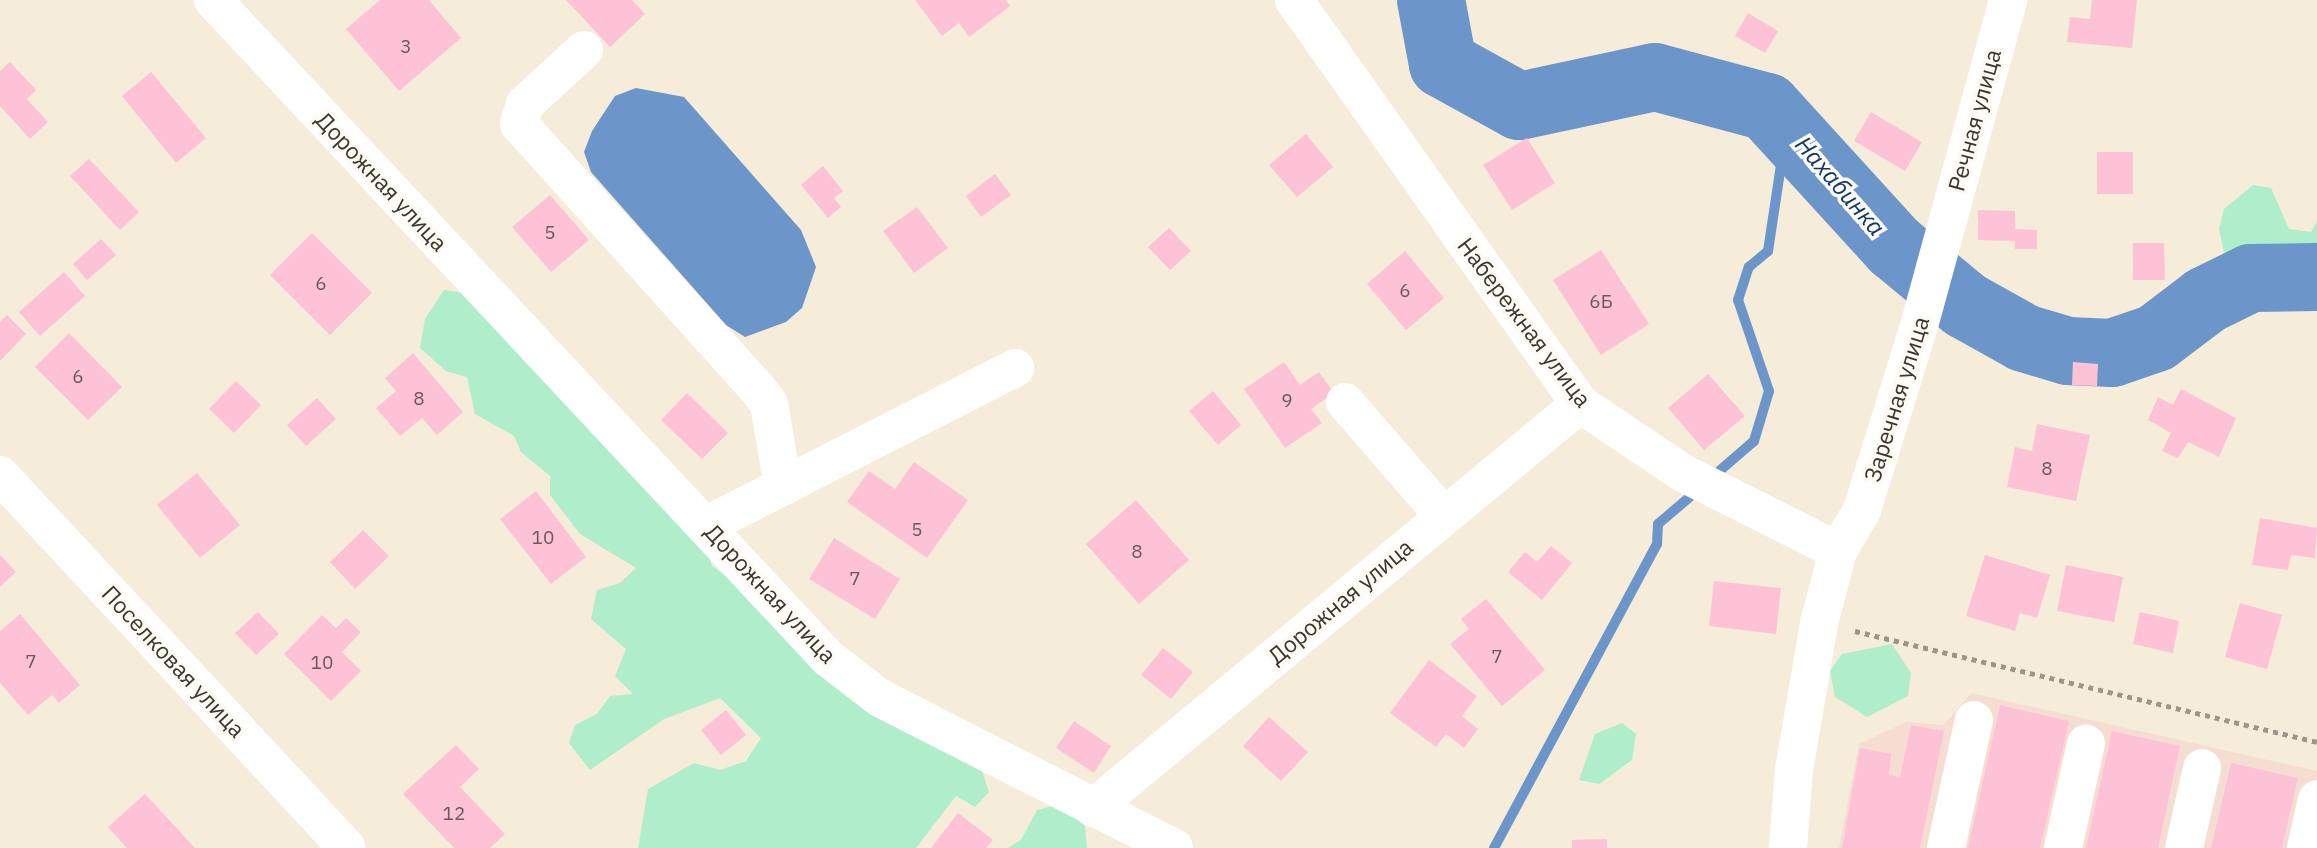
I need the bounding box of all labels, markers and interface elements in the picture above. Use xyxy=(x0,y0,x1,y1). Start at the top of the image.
house number: 3 xyxy=(400,36,412,58)
street label: Речная улица xyxy=(1942,46,2006,194)
street label: Дорожная улица xyxy=(310,106,454,256)
water label: Нахабинка xyxy=(1789,130,1891,242)
house number: 5 xyxy=(544,222,556,244)
street label: Набережная улица xyxy=(1452,232,1598,412)
house number: 6 xyxy=(315,273,327,295)
house number: 6 xyxy=(1399,280,1411,302)
house number: 6Б xyxy=(1589,291,1613,313)
street label: Заречная улица xyxy=(1858,313,1934,485)
house number: 6 xyxy=(72,366,84,388)
house number: 8 xyxy=(413,388,425,410)
house number: 9 xyxy=(1281,390,1293,412)
house number: 8 xyxy=(2041,458,2053,480)
street label: Дорожная улица xyxy=(699,518,843,668)
house number: 5 xyxy=(911,519,923,541)
house number: 10 xyxy=(532,527,554,549)
street label: Дорожная улица xyxy=(1262,532,1418,670)
house number: 8 xyxy=(1131,541,1143,563)
house number: 7 xyxy=(849,568,861,590)
street label: Поселковая улица xyxy=(97,579,251,743)
house number: 7 xyxy=(1491,646,1503,668)
house number: 7 xyxy=(25,651,37,673)
house number: 10 xyxy=(311,652,333,674)
house number: 12 xyxy=(443,803,465,825)

